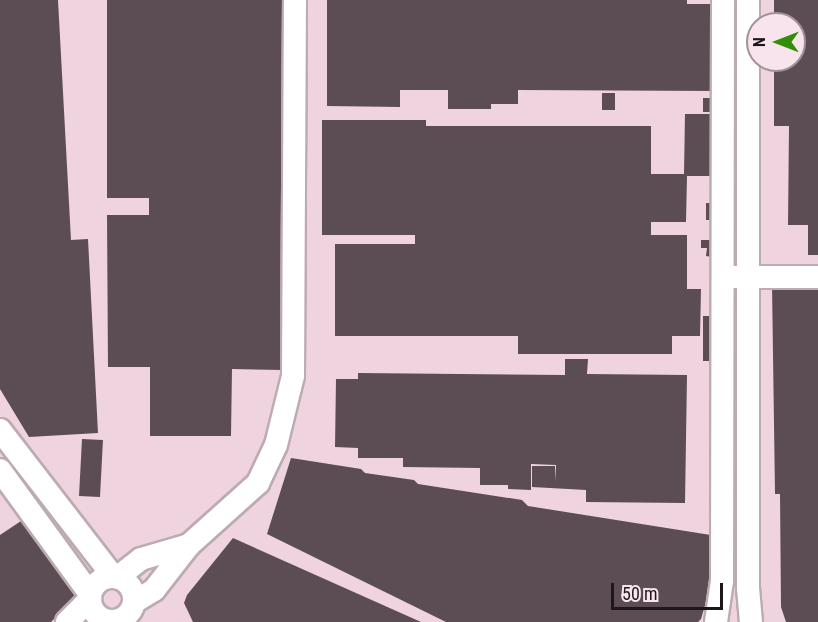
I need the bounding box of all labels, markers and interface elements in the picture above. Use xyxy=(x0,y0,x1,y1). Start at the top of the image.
north arrow xyxy=(746,12,806,72)
text: N xyxy=(750,37,769,47)
scale bar xyxy=(614,571,726,609)
text: 50 m xyxy=(622,583,657,604)

